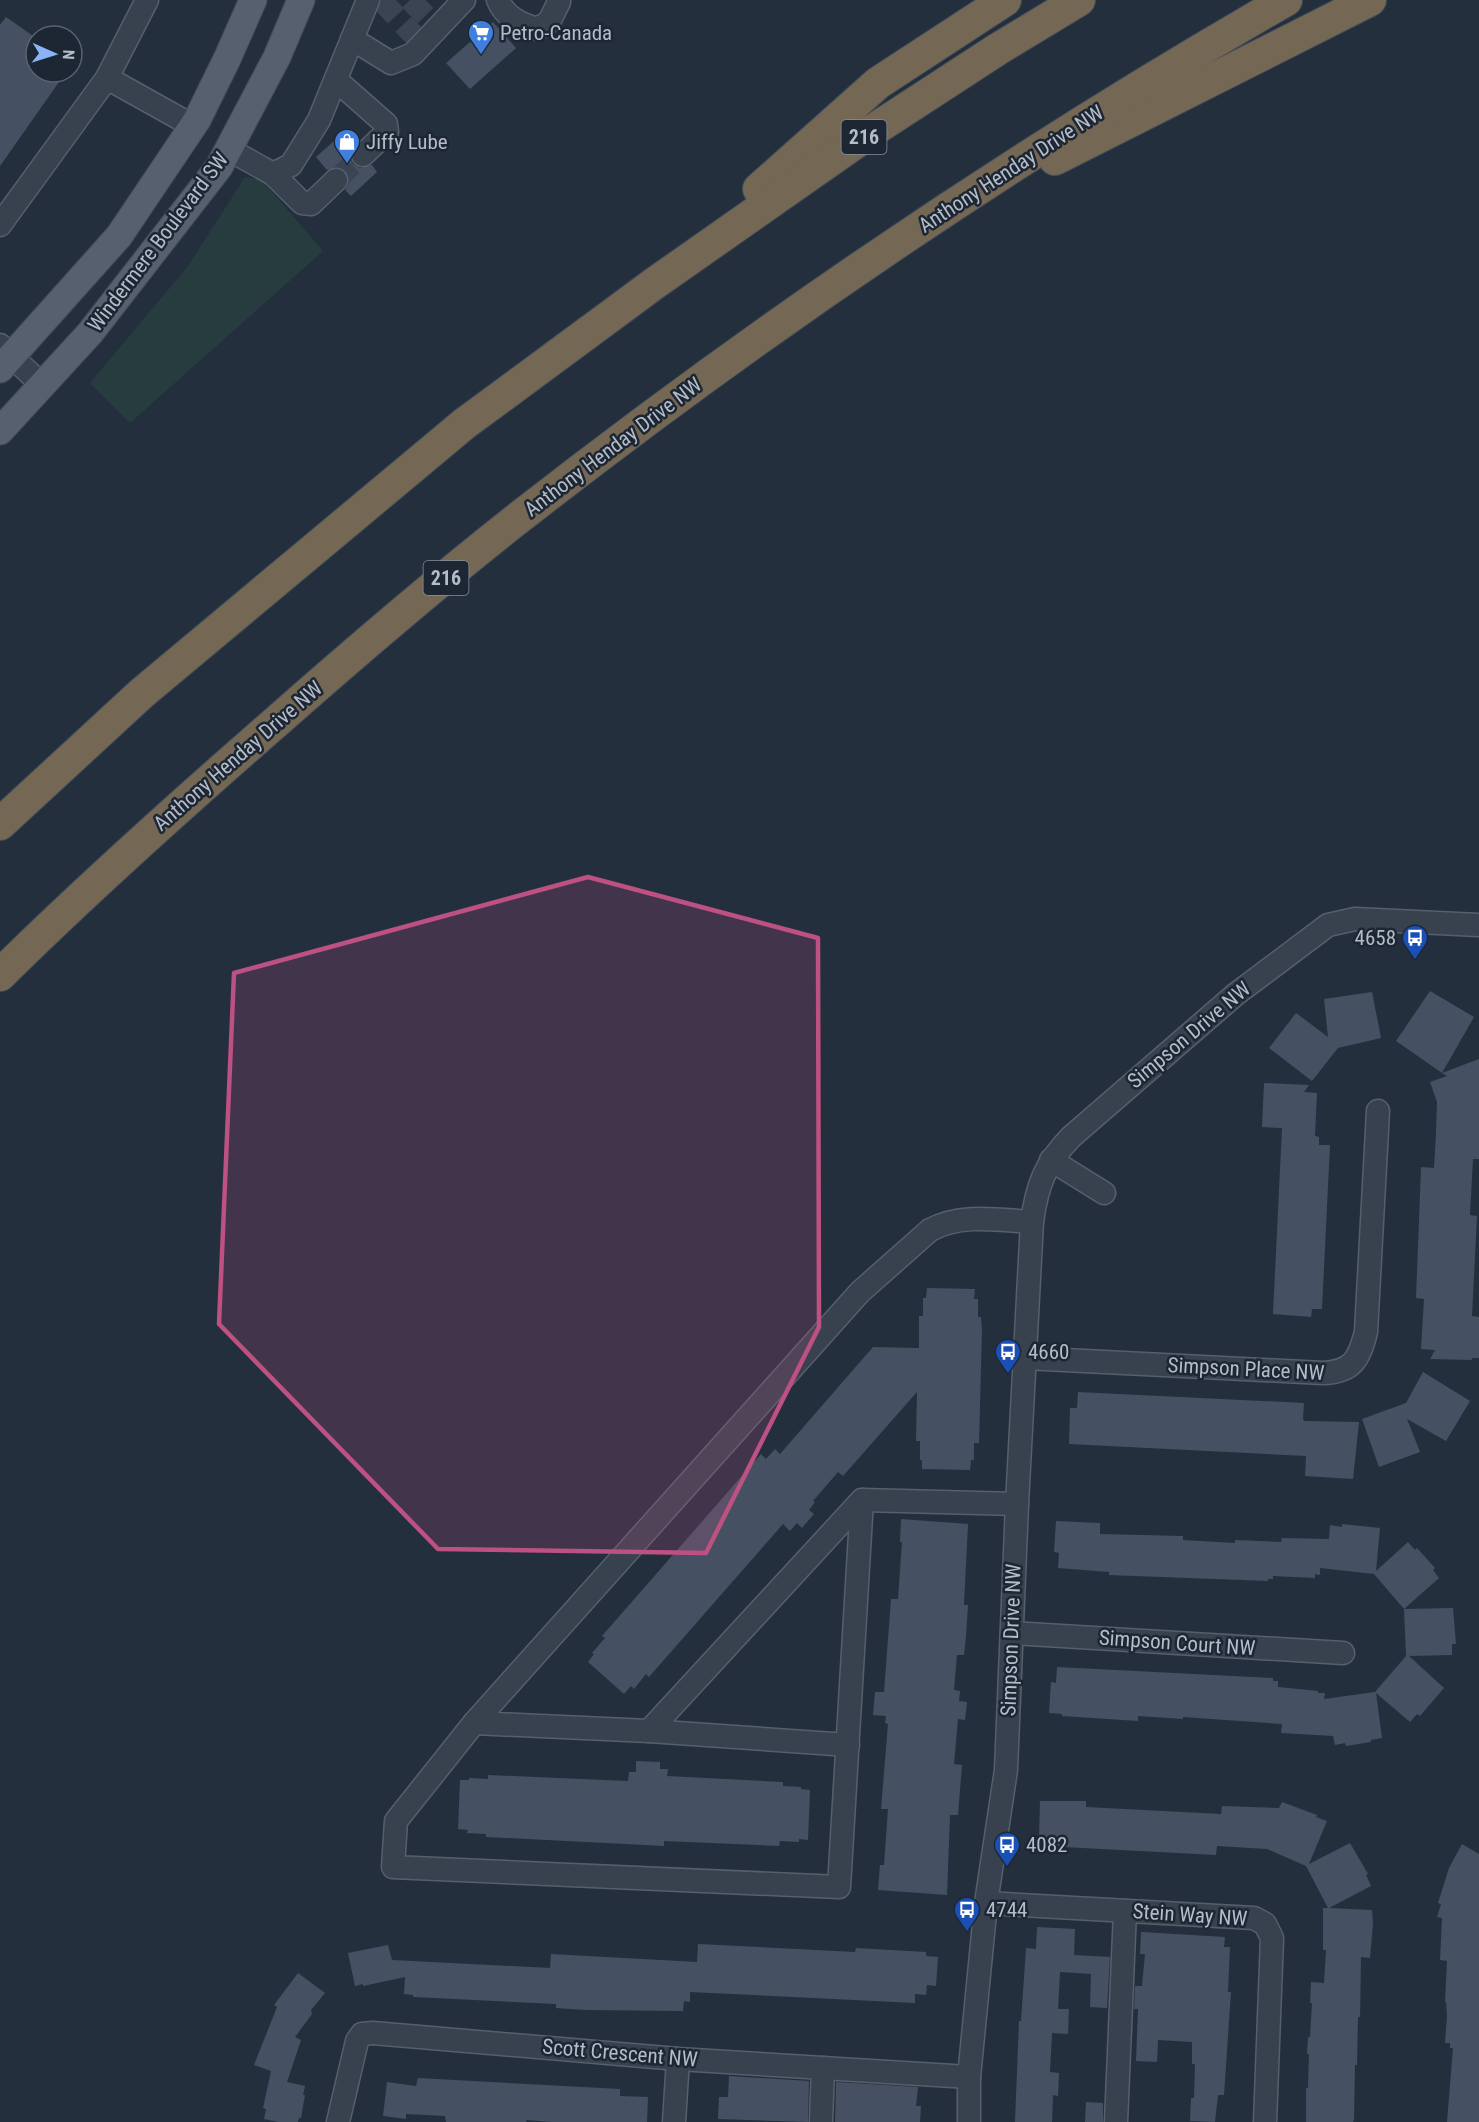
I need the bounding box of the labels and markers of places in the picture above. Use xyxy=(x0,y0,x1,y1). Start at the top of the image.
supermarket icon: Petro-Canada xyxy=(466,18,496,56)
place label: Petro-Canada xyxy=(500,21,612,45)
shop icon: Jiffy Lube xyxy=(332,127,362,165)
place label: Jiffy Lube xyxy=(366,130,448,154)
bus stop icon: 4658 xyxy=(1400,923,1430,961)
place label: 4658 xyxy=(1355,926,1396,950)
bus stop icon: 4660 xyxy=(993,1337,1023,1375)
place label: 4660 xyxy=(1028,1340,1069,1364)
bus stop icon: 4082 xyxy=(992,1830,1022,1868)
place label: 4082 xyxy=(1026,1833,1067,1857)
bus stop icon: 4744 xyxy=(952,1895,982,1933)
place label: 4744 xyxy=(986,1898,1027,1922)

